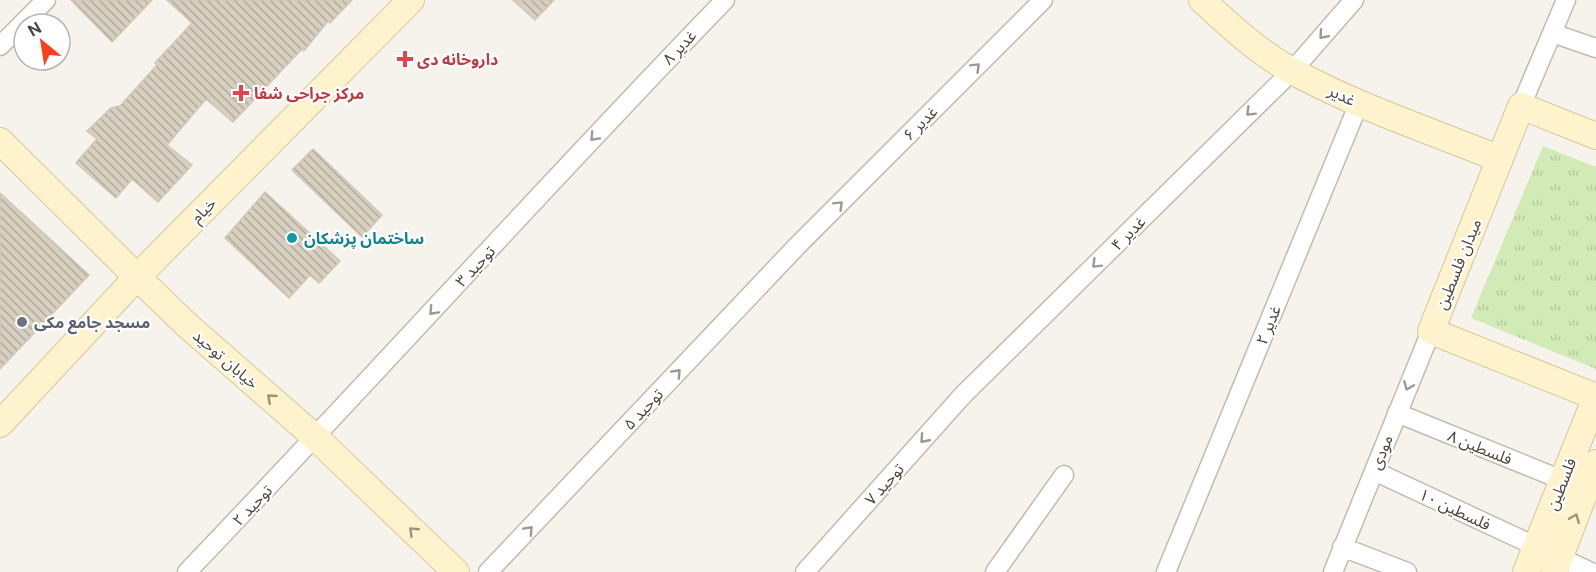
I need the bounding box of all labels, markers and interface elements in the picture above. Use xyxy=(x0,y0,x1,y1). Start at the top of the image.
north arrow xyxy=(12,12,72,72)
text: N xyxy=(25,18,45,41)
street label: غدیر ۸ xyxy=(658,26,700,69)
one-way arrow xyxy=(1319,29,1330,39)
place label: داروخانه دی xyxy=(417,50,498,69)
marker: داروخانه دی xyxy=(398,52,412,66)
one-way arrow xyxy=(969,63,980,74)
street label: غدیر xyxy=(1324,81,1358,110)
marker: مرکز جراحی شفا xyxy=(232,84,250,102)
place label: مرکز جراحی شفا xyxy=(254,84,364,103)
street label: غدیر ۶ xyxy=(899,102,941,144)
one-way arrow xyxy=(1247,105,1257,116)
one-way arrow xyxy=(590,131,601,141)
street label: خیام xyxy=(187,194,222,229)
one-way arrow xyxy=(831,201,842,212)
street label: غدیر ۴ xyxy=(1107,212,1149,254)
street label: میدان فلسطین xyxy=(1432,216,1485,312)
place label: ساختمان پزشکان xyxy=(304,229,424,249)
marker: ساختمان پزشکان xyxy=(285,231,299,245)
street label: توحید ۳ xyxy=(452,242,499,291)
one-way arrow xyxy=(1093,256,1104,267)
street label: غدیر ۲ xyxy=(1252,303,1285,348)
one-way arrow xyxy=(429,305,440,315)
place label: مسجد جامع مکی xyxy=(34,313,150,335)
marker: مسجد جامع مکی xyxy=(15,315,29,329)
street label: خیابان توحید xyxy=(189,326,262,393)
one-way arrow xyxy=(670,369,681,379)
one-way arrow xyxy=(1403,379,1415,390)
street label: توحید ۵ xyxy=(620,385,667,434)
one-way arrow xyxy=(267,394,278,405)
street label: فلسطین ۸ xyxy=(1445,426,1515,469)
one-way arrow xyxy=(920,432,931,443)
street label: مودی xyxy=(1366,432,1397,472)
street label: فلسطین xyxy=(1542,455,1580,513)
street label: توحید ۷ xyxy=(861,459,908,509)
street label: توحید ۲ xyxy=(228,481,277,530)
street label: فلسطین ۱۰ xyxy=(1416,485,1494,534)
one-way arrow xyxy=(1567,513,1580,523)
one-way arrow xyxy=(521,526,532,537)
one-way arrow xyxy=(410,528,421,539)

